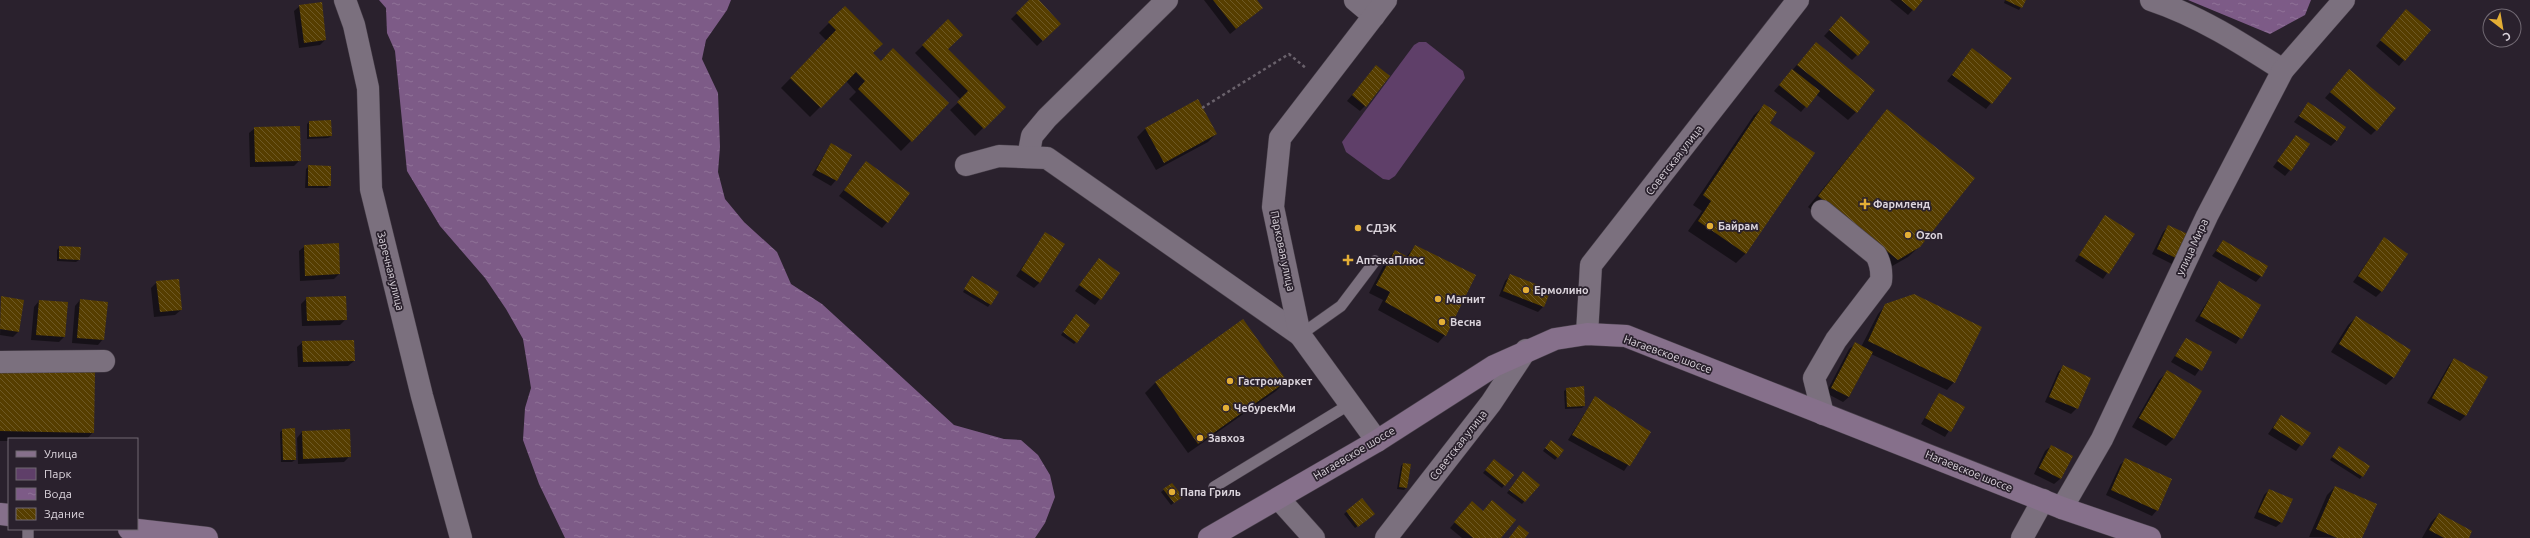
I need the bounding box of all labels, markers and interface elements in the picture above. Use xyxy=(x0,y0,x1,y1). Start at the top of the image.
north arrow xyxy=(2482,8,2522,48)
text: С xyxy=(2501,30,2513,44)
street label: Советская улица xyxy=(1643,123,1705,197)
place label: Фармленд xyxy=(1873,198,1930,210)
marker: Фармленд xyxy=(1860,199,1870,209)
street label: Парковая улица xyxy=(1269,210,1297,292)
street label: улица Мира xyxy=(2174,217,2210,277)
place label: Байрам xyxy=(1718,220,1759,232)
marker: Байрам xyxy=(1705,221,1715,231)
place label: СДЭК xyxy=(1366,222,1397,234)
marker: СДЭК xyxy=(1353,223,1363,233)
place label: Ozon xyxy=(1916,229,1943,241)
street label: Заречная улица xyxy=(375,230,407,312)
marker: Ozon xyxy=(1903,230,1913,240)
place label: АптекаПлюс xyxy=(1356,254,1424,266)
marker: АптекаПлюс xyxy=(1343,255,1353,265)
place label: Ермолино xyxy=(1534,284,1589,296)
marker: Ермолино xyxy=(1521,285,1531,295)
place label: Магнит xyxy=(1446,293,1486,305)
marker: Магнит xyxy=(1433,294,1443,304)
place label: Весна xyxy=(1450,316,1482,328)
marker: Весна xyxy=(1437,317,1447,327)
street label: Нагаевское шоссе xyxy=(1622,332,1714,376)
place label: Гастромаркет xyxy=(1238,375,1313,387)
marker: Гастромаркет xyxy=(1225,376,1235,386)
place label: ЧебурекМи xyxy=(1234,402,1296,414)
marker: ЧебурекМи xyxy=(1221,403,1231,413)
street label: Советская улица xyxy=(1427,408,1489,482)
street label: Нагаевское шоссе xyxy=(1311,424,1397,482)
place label: Завхоз xyxy=(1208,432,1245,444)
marker: Завхоз xyxy=(1195,433,1205,443)
legend xyxy=(8,438,138,530)
text: Улица xyxy=(44,447,77,460)
street label: Нагаевское шоссе xyxy=(1924,448,2014,494)
text: Парк xyxy=(44,467,72,480)
place label: Папа Гриль xyxy=(1180,486,1241,498)
text: Вода xyxy=(44,487,72,500)
marker: Папа Гриль xyxy=(1167,487,1177,497)
text: Здание xyxy=(44,507,85,520)

